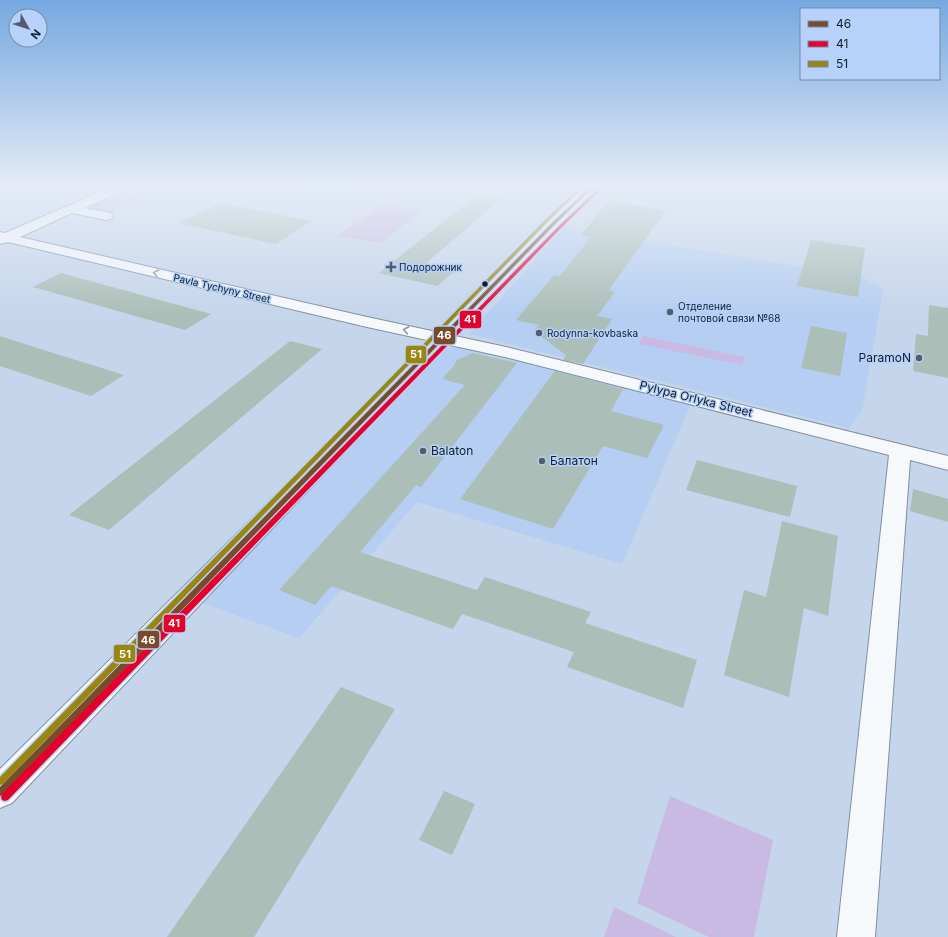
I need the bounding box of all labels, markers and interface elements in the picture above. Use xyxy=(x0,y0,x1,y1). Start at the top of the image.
north arrow xyxy=(8,8,48,48)
legend xyxy=(800,8,940,80)
text: 46 xyxy=(836,16,851,31)
text: N xyxy=(28,27,44,42)
text: 41 xyxy=(836,36,848,51)
text: 51 xyxy=(836,56,848,71)
place label: Подорожник xyxy=(399,261,463,273)
marker: Подорожник xyxy=(386,262,396,272)
one-way arrow xyxy=(153,269,159,277)
street label: Pavla Tychyny Street xyxy=(172,271,272,305)
unlabelled marker xyxy=(480,279,490,289)
place label: Отделение почтовой связи №68 xyxy=(678,300,781,324)
marker: Отделение почтовой связи №68 xyxy=(665,307,675,317)
line badge: 41 xyxy=(459,310,482,329)
text: 41 xyxy=(464,312,476,326)
one-way arrow xyxy=(403,326,409,334)
line badge: 46 xyxy=(433,326,456,345)
place label: Rodynna-kovbaska xyxy=(547,327,638,339)
text: 46 xyxy=(437,328,451,342)
marker: Rodynna-kovbaska xyxy=(534,328,544,338)
line badge: 51 xyxy=(405,345,427,364)
text: 51 xyxy=(410,347,422,361)
place label: ParamoN xyxy=(859,350,911,365)
marker: ParamoN xyxy=(914,353,924,363)
street label: Pylypa Orlyka Street xyxy=(638,377,754,420)
place label: Balaton xyxy=(431,443,473,458)
marker: Balaton xyxy=(418,446,428,456)
place label: Балатон xyxy=(550,453,598,468)
marker: Балатон xyxy=(537,456,547,466)
line badge: 41 xyxy=(163,614,186,633)
text: 41 xyxy=(168,616,180,630)
line badge: 46 xyxy=(137,630,160,649)
text: 46 xyxy=(141,633,155,647)
line badge: 51 xyxy=(113,644,136,663)
text: 51 xyxy=(119,647,131,661)

